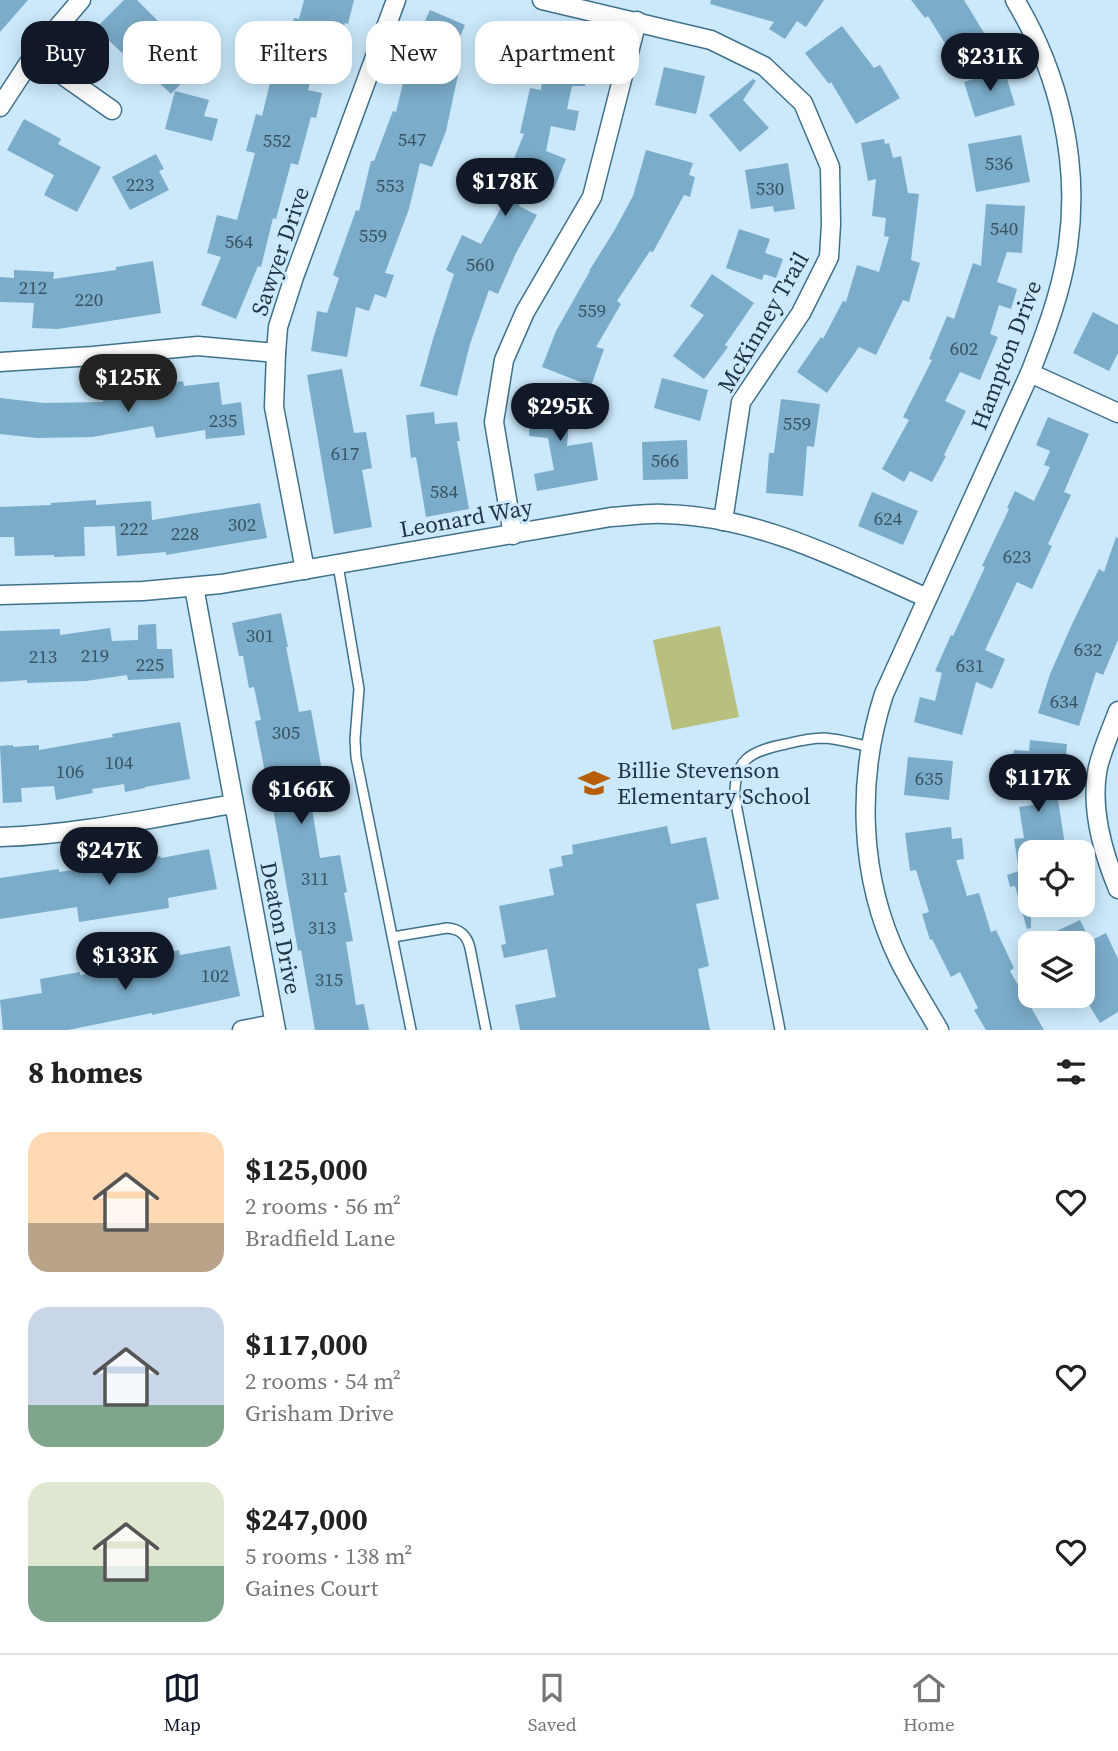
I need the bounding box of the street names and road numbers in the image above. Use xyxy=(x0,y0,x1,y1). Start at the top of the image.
street label: Sawyer Drive xyxy=(243,182,317,320)
street label: McKinney Trail xyxy=(710,246,816,398)
street label: Hampton Drive xyxy=(963,276,1049,434)
street label: Leonard Way xyxy=(397,491,535,545)
street label: Deaton Drive xyxy=(252,859,310,997)

